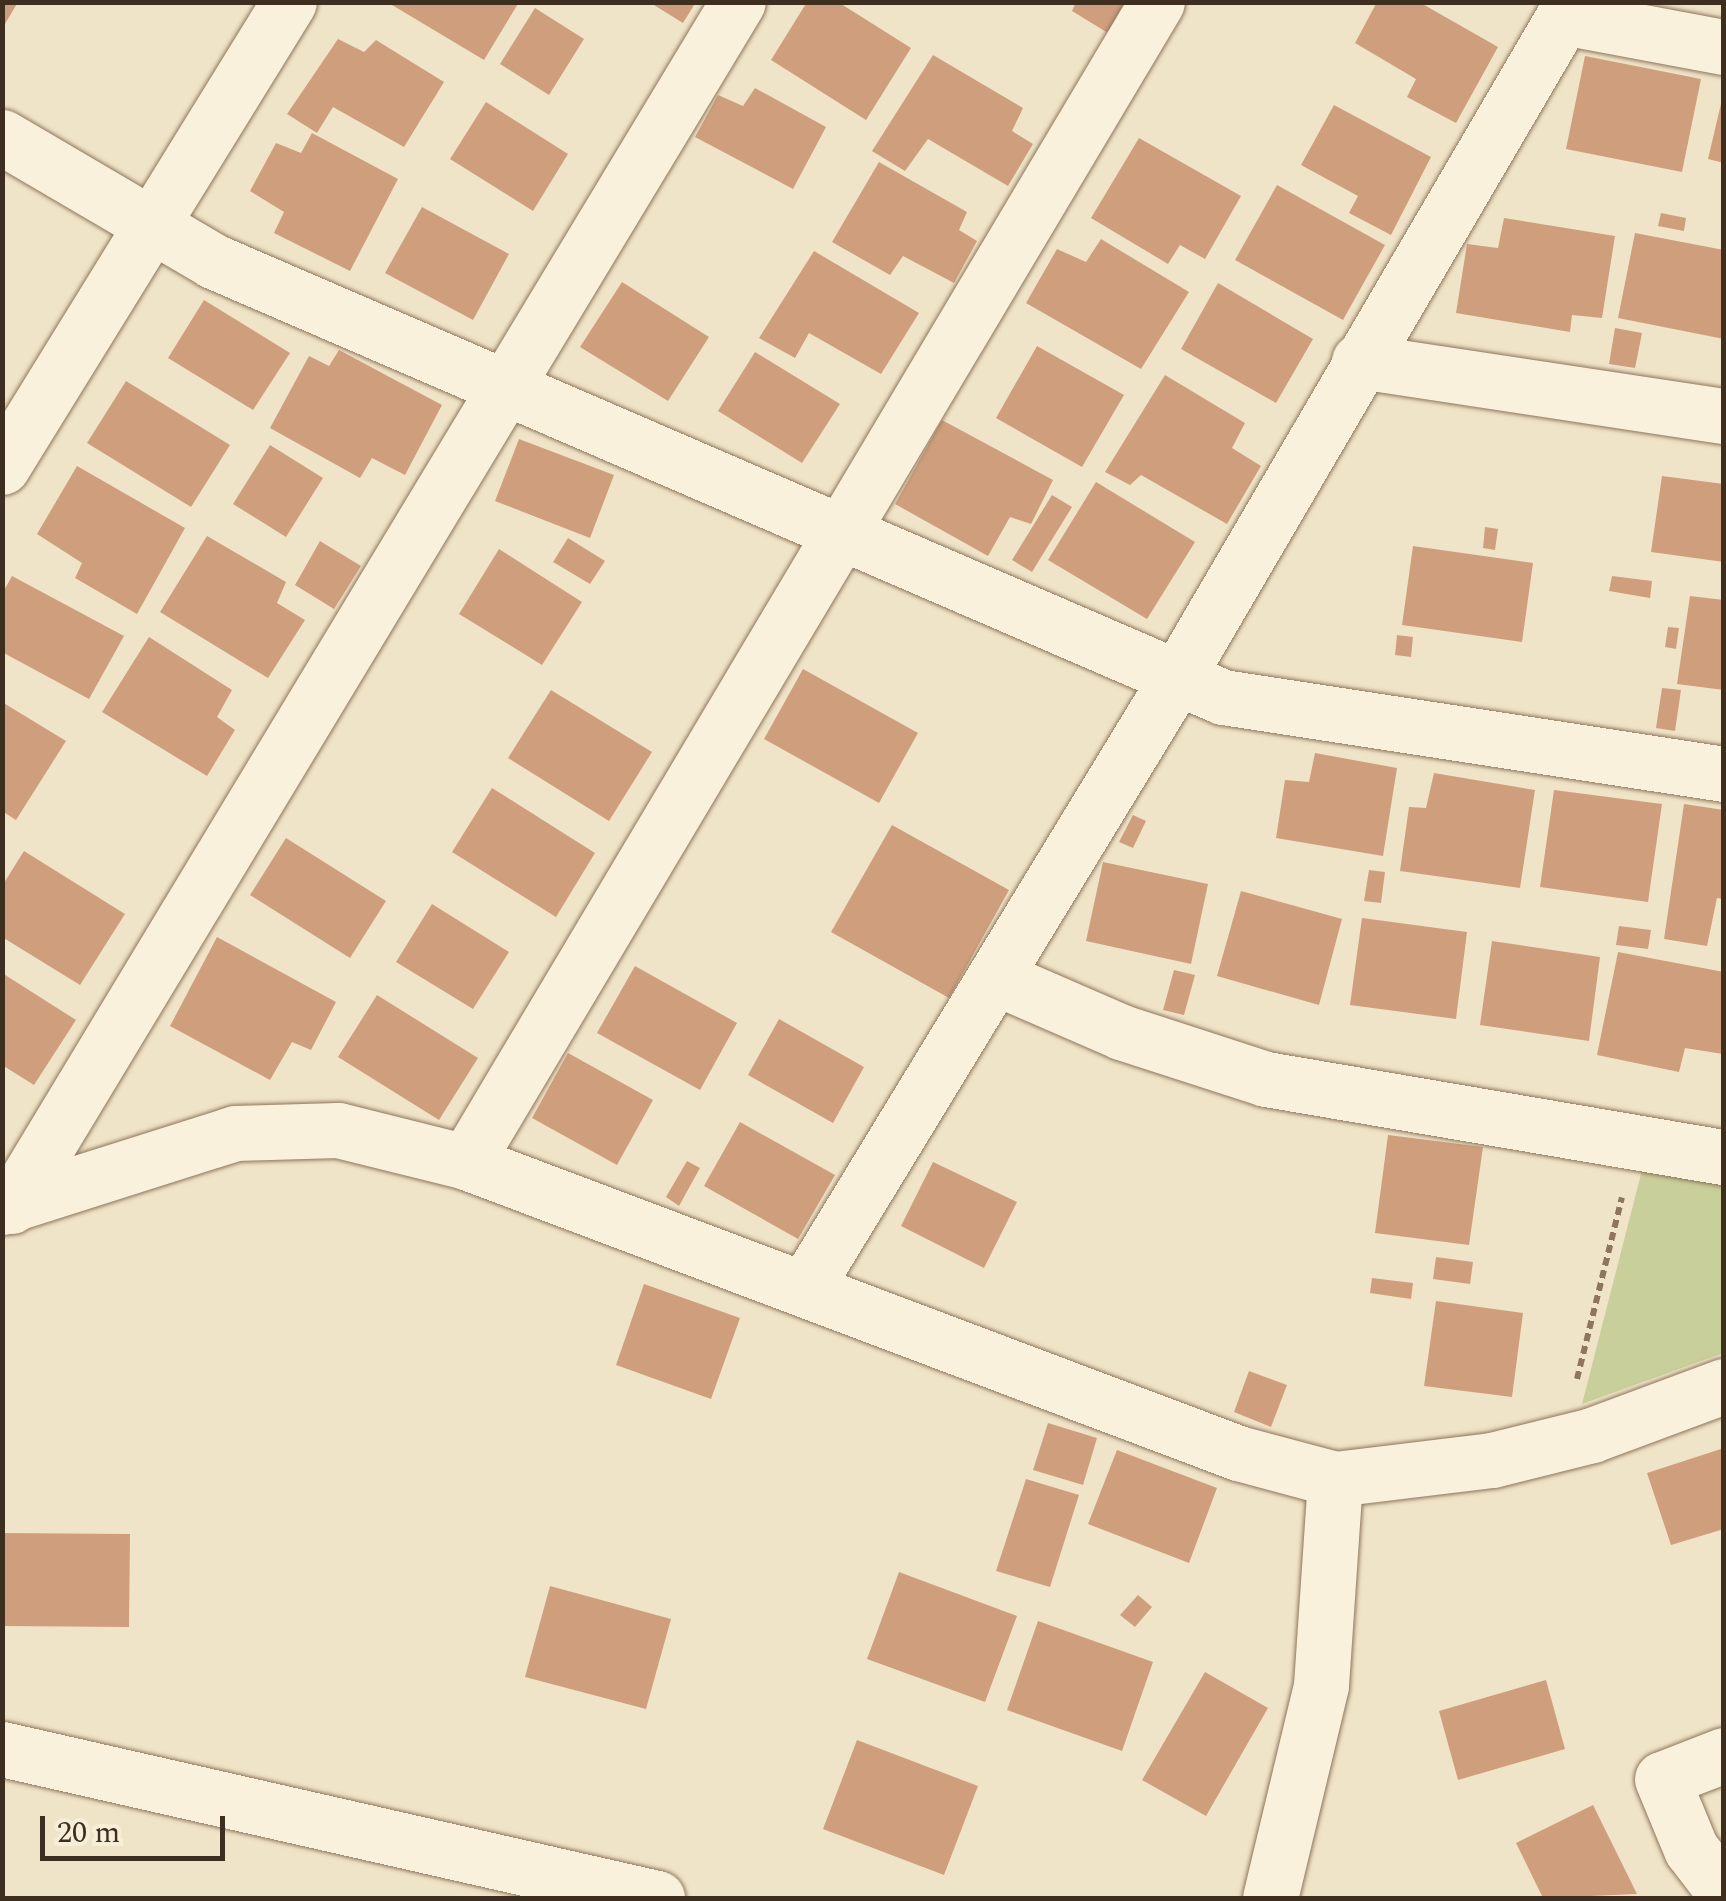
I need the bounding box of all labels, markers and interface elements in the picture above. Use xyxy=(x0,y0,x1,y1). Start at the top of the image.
scale bar xyxy=(45,1796,230,1858)
text: 20 m xyxy=(57,1810,120,1856)

